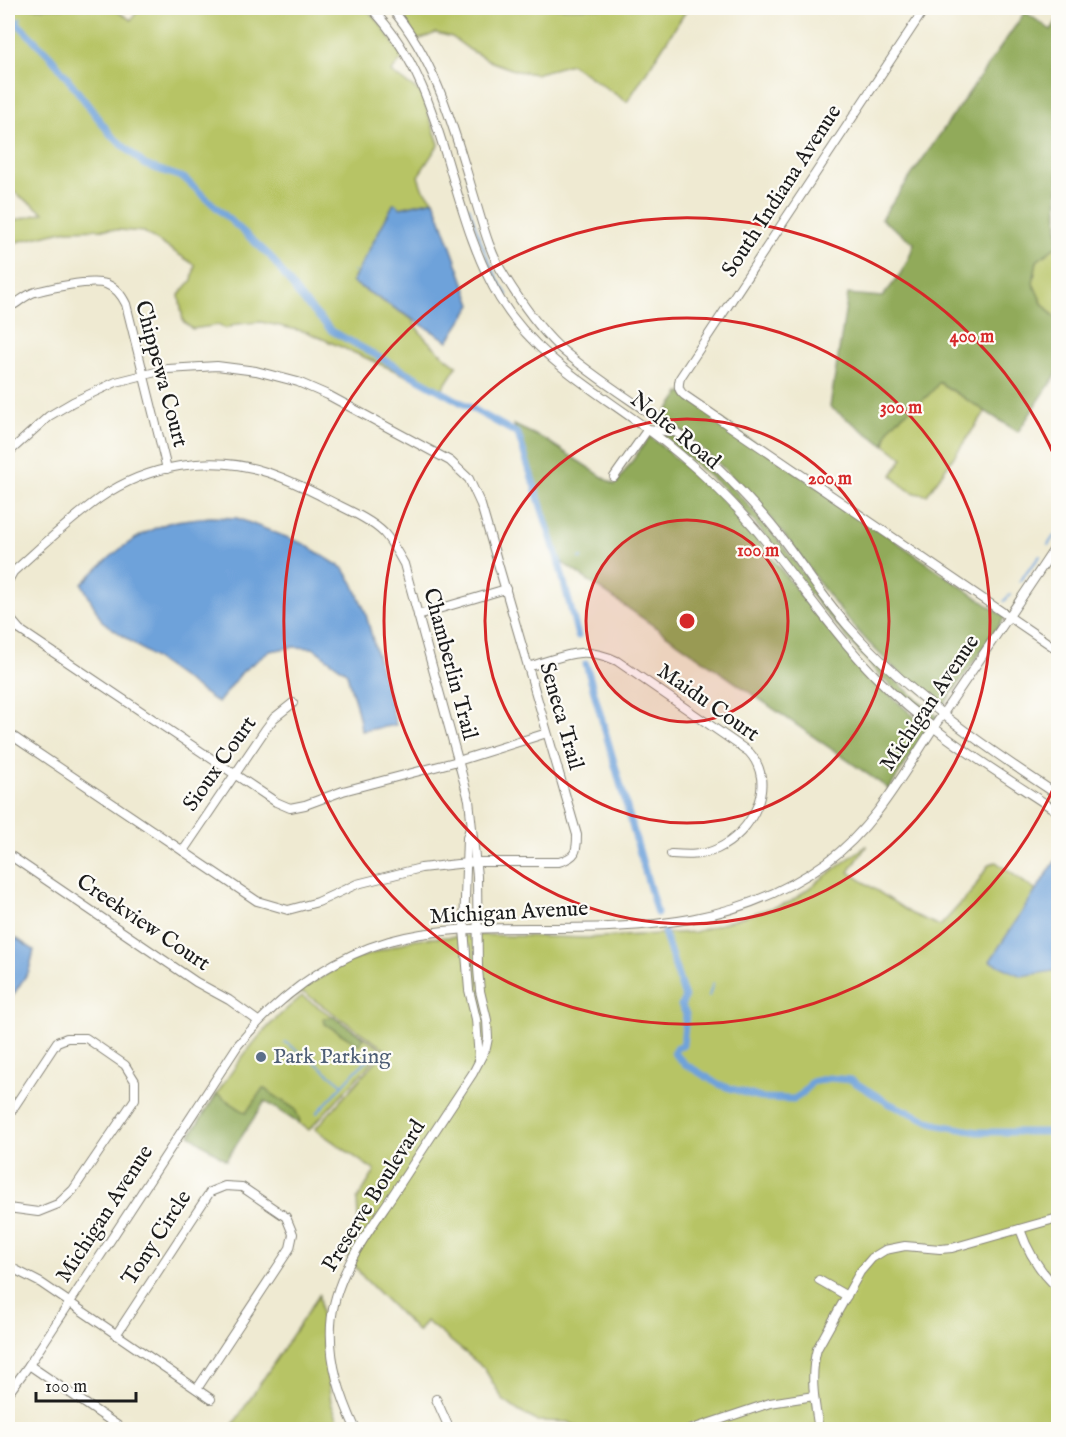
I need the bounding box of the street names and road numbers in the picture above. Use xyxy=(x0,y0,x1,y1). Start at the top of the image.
street label: South Indiana Avenue xyxy=(716,99,848,283)
street label: Chippewa Court xyxy=(128,298,194,451)
street label: Nolte Road xyxy=(624,386,726,476)
street label: Chamberlin Trail xyxy=(416,585,484,743)
street label: Michigan Avenue xyxy=(874,629,986,777)
street label: Maidu Court xyxy=(651,658,765,749)
street label: Seneca Trail xyxy=(532,659,590,773)
street label: Sioux Court xyxy=(177,710,263,817)
street label: Creekview Court xyxy=(71,868,215,978)
street label: Michigan Avenue xyxy=(429,895,589,931)
street label: Preserve Boulevard xyxy=(316,1115,432,1277)
street label: Michigan Avenue xyxy=(50,1140,160,1288)
street label: Tony Circle xyxy=(116,1185,198,1291)

